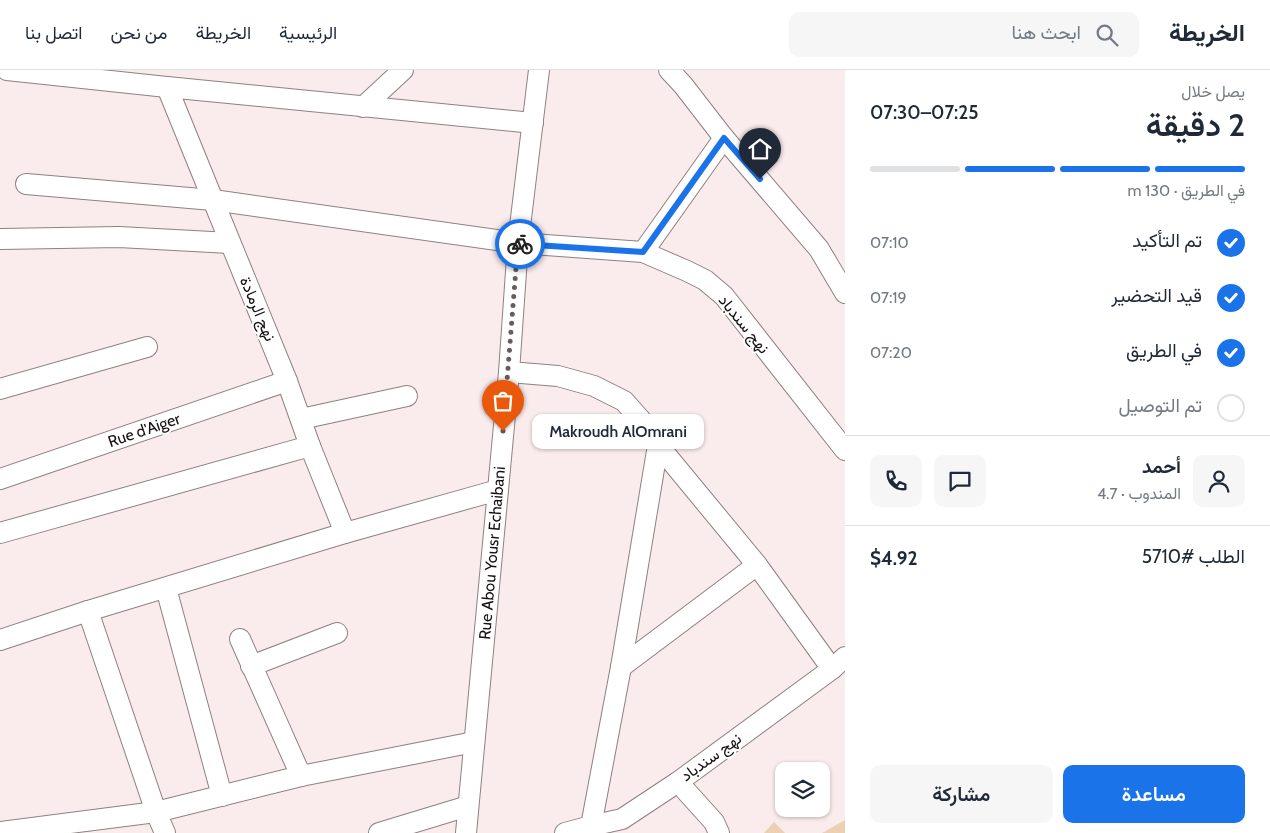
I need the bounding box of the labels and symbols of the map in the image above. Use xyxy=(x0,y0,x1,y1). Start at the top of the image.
pin xyxy=(739,128,781,179)
courier xyxy=(495,219,545,269)
street label: نهج الرمادة xyxy=(234,274,280,345)
street label: نهج سندباد xyxy=(713,291,773,359)
pin xyxy=(482,380,524,431)
street label: Rue d'Aiger xyxy=(105,408,183,451)
callout: Makroudh AlOmrani xyxy=(533,414,706,448)
street label: Rue Abou Yousr Echaibani xyxy=(475,466,509,640)
street label: نهج سندباد xyxy=(677,729,746,787)

